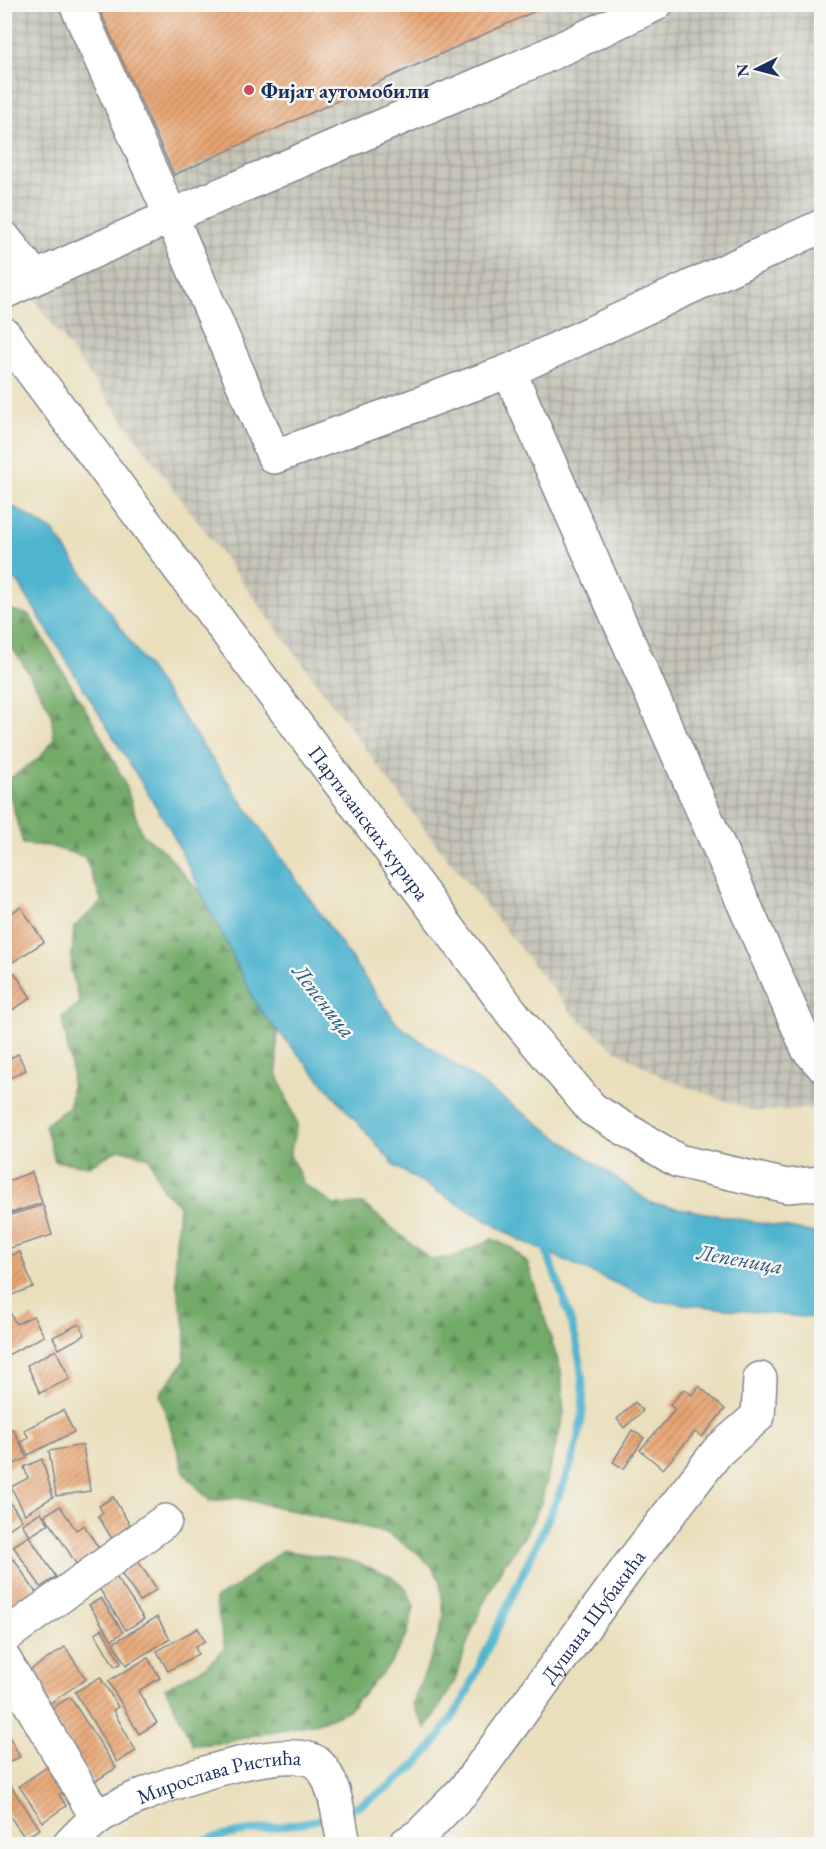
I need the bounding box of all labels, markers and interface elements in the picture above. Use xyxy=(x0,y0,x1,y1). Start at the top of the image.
north arrow xyxy=(727,39,787,99)
text: N xyxy=(731,63,754,78)
place label: Фијат аутомобили xyxy=(261,77,429,104)
marker: Фијат аутомобили xyxy=(242,83,256,97)
street label: Партизанских курира xyxy=(303,740,436,906)
water label: Лепеница xyxy=(285,957,362,1044)
water label: Лепеница xyxy=(694,1237,785,1281)
street label: Душана Шубакића xyxy=(534,1543,651,1688)
street label: Мирослава Ристића xyxy=(132,1743,303,1810)

